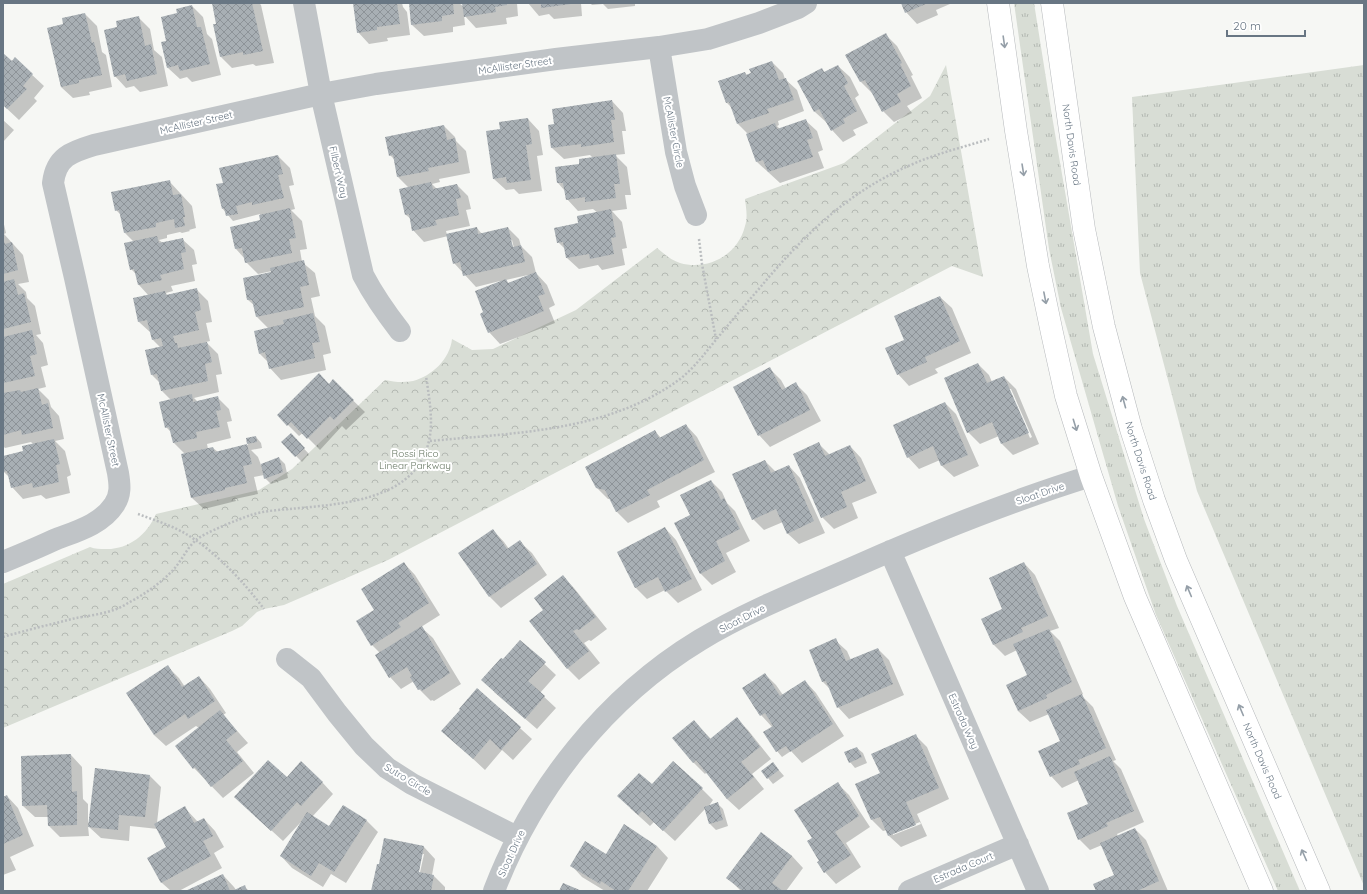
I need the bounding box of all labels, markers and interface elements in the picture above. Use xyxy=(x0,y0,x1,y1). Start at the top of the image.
scale bar xyxy=(1227,12,1305,38)
text: 20 m xyxy=(1233,18,1261,33)
one-way arrow xyxy=(1000,35,1008,48)
street label: McAllister Street xyxy=(477,54,553,77)
street label: McAllister Circle xyxy=(660,95,687,169)
street label: North Davis Road xyxy=(1059,103,1084,186)
street label: McAllister Street xyxy=(158,108,234,137)
street label: Filbert Way xyxy=(326,145,351,199)
one-way arrow xyxy=(1019,163,1027,176)
one-way arrow xyxy=(1041,291,1049,304)
street label: McAllister Street xyxy=(94,392,123,468)
one-way arrow xyxy=(1120,396,1127,409)
one-way arrow xyxy=(1072,418,1079,431)
street label: North Davis Road xyxy=(1122,420,1160,502)
park label: Rossi Rico Linear Parkway xyxy=(379,447,451,472)
street label: Sloat Drive xyxy=(1014,479,1066,508)
one-way arrow xyxy=(1185,585,1193,597)
street label: Sloat Drive xyxy=(717,601,768,636)
street label: Estrada Way xyxy=(945,691,982,751)
one-way arrow xyxy=(1237,705,1244,717)
street label: North Davis Road xyxy=(1240,721,1284,801)
street label: Sutro Circle xyxy=(382,760,434,799)
street label: Sloat Drive xyxy=(495,827,528,879)
street label: Estrada Court xyxy=(931,849,996,886)
one-way arrow xyxy=(1300,850,1307,862)

